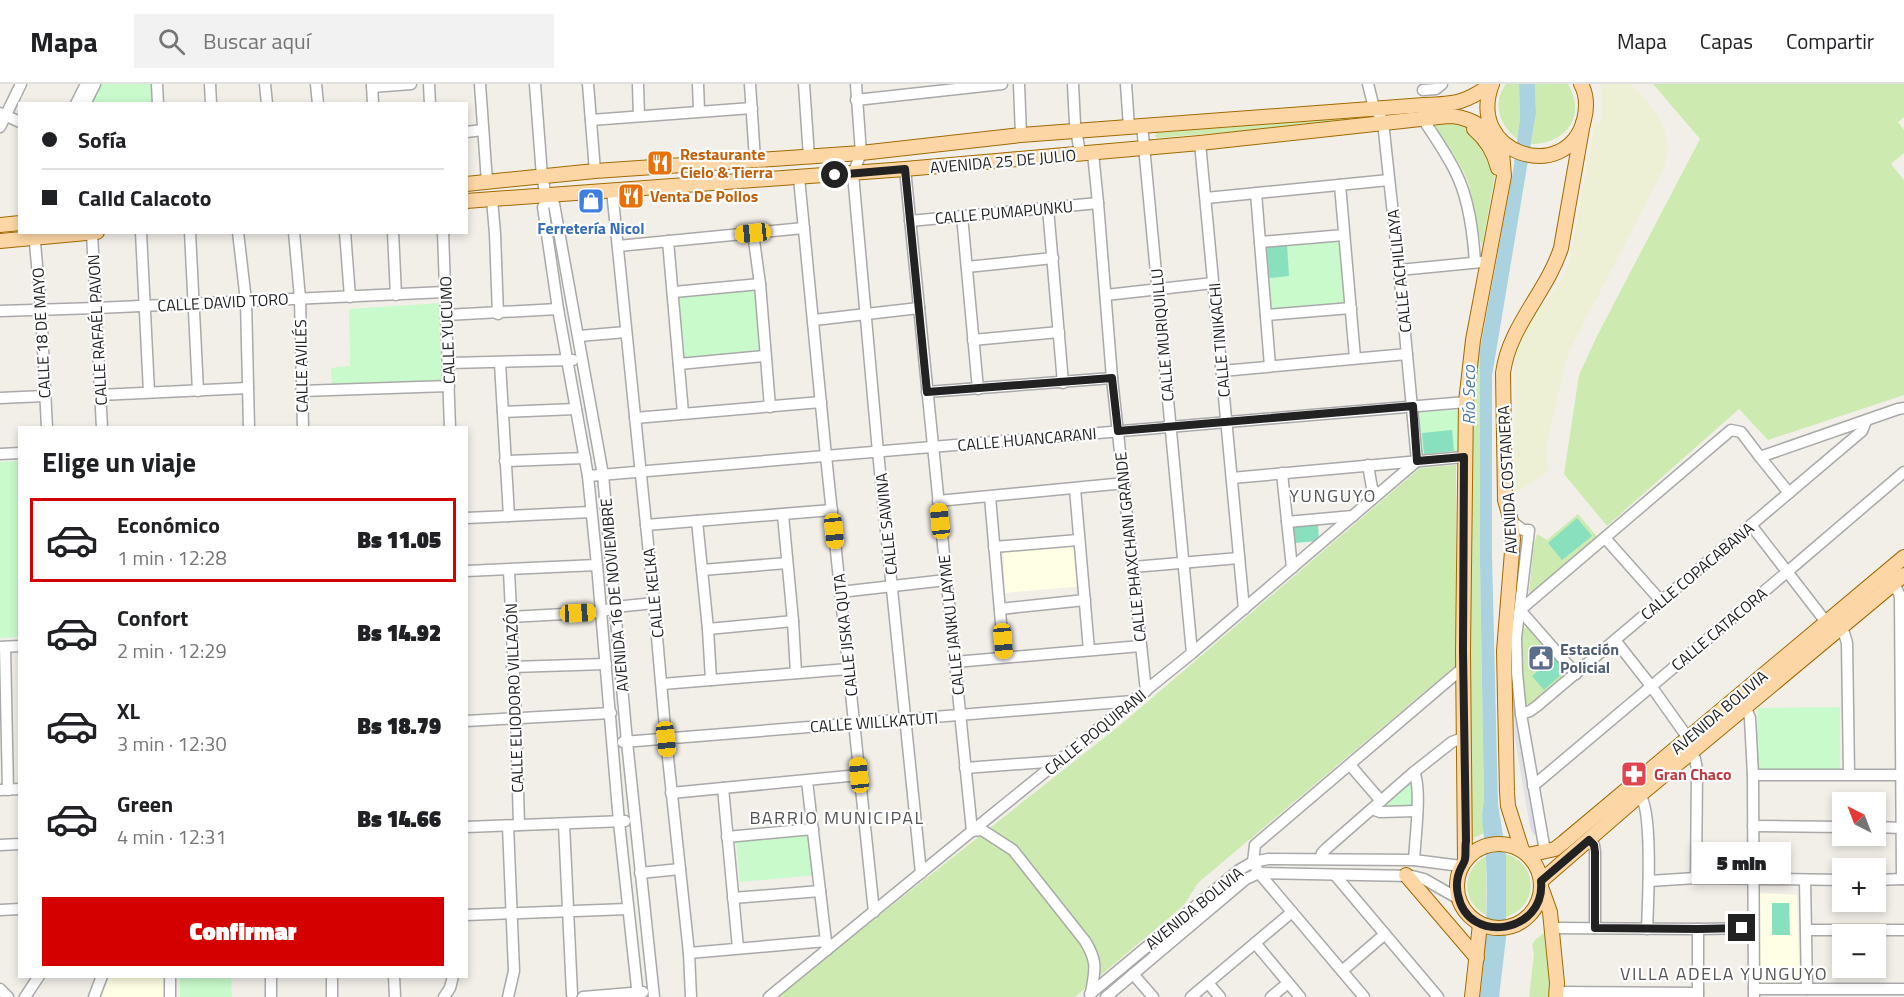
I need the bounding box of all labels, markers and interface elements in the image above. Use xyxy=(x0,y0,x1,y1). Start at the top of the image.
search box xyxy=(134,14,554,68)
text: Mapa xyxy=(30,20,98,63)
text: Buscar aquí xyxy=(203,24,311,58)
icon: search xyxy=(155,25,188,58)
text: Mapa xyxy=(1617,25,1667,57)
text: Capas xyxy=(1700,25,1753,57)
text: Compartir xyxy=(1786,25,1874,57)
text: Sofía xyxy=(78,123,126,157)
place label: Restaurante Cielo & Tierra xyxy=(680,142,773,184)
street label: AVENIDA 25 DE JULIO xyxy=(929,143,1077,179)
restaurant icon: Restaurante Cielo & Tierra xyxy=(645,148,675,178)
route start xyxy=(821,161,848,188)
text: Calld Calacoto xyxy=(78,181,212,215)
restaurant icon: Venta De Pollos xyxy=(616,181,646,211)
place label: Venta De Pollos xyxy=(650,184,758,208)
shop icon: Ferretería Nicol xyxy=(576,186,606,216)
street label: CALLE PUMAPUNKU xyxy=(934,194,1074,230)
street label: CALLE ACHILILAYA xyxy=(1381,208,1417,334)
place label: Ferretería Nicol xyxy=(537,216,645,240)
car xyxy=(734,222,772,244)
street label: CALLE RAFAÉL PAVON xyxy=(81,254,113,406)
street label: CALLE 18 DE MAYO xyxy=(26,267,56,399)
street label: CALLE MURIQUILLU xyxy=(1144,267,1180,403)
street label: CALLE YUCUMO xyxy=(433,276,461,384)
street label: CALLE TINIKACHI xyxy=(1202,282,1236,398)
street label: CALLE DAVID TORO xyxy=(157,287,289,317)
street label: CALLE AVILÉS xyxy=(288,319,314,413)
water label: Río Seco xyxy=(1455,364,1482,425)
street label: AVENIDA COSTANERA xyxy=(1491,404,1523,555)
street label: CALLE HUANCARANI xyxy=(956,421,1098,457)
text: Elige un viaje xyxy=(42,441,196,482)
street label: CALLE PHAXCHANI GRANDE xyxy=(1108,451,1152,643)
street label: CALLE SAWINA xyxy=(869,472,903,576)
district label: YUNGUYO xyxy=(1289,482,1377,509)
street label: AVENIDA 16 DE NOVIEMBRE xyxy=(594,497,634,693)
car xyxy=(929,502,951,540)
text: Económico xyxy=(117,508,220,542)
car xyxy=(823,512,845,550)
icon: car xyxy=(45,513,99,567)
street label: CALLE COPACABANA xyxy=(1635,516,1759,626)
text: Bs 11.05 xyxy=(358,523,441,557)
text: 1 min · 12:28 xyxy=(117,542,227,573)
street label: CALLE KELKA xyxy=(636,546,670,639)
street label: CALLE JANKU LAYME xyxy=(932,553,970,696)
street label: CALLE JISKA QUTA xyxy=(827,572,863,698)
street label: CALLE CATACORA xyxy=(1666,581,1773,676)
text: Confort xyxy=(117,601,188,635)
street label: CALLE ELIODORO VILLAZÓN xyxy=(499,603,529,793)
car xyxy=(560,603,596,623)
icon: car xyxy=(45,606,99,660)
text: Bs 14.92 xyxy=(358,616,441,650)
car xyxy=(992,622,1014,660)
text: 2 min · 12:29 xyxy=(117,635,227,666)
place label: Estación Policial xyxy=(1560,637,1619,679)
public building icon: Estación Policial xyxy=(1526,643,1556,673)
street label: AVENIDA BOLIVIA xyxy=(1665,664,1773,760)
street label: CALLE POQUIRANI xyxy=(1039,683,1151,781)
text: XL xyxy=(117,694,140,728)
icon: car xyxy=(45,699,99,753)
street label: CALLE WILLKATUTI xyxy=(809,706,939,738)
text: Bs 18.79 xyxy=(358,709,441,743)
car xyxy=(655,720,677,758)
text: 3 min · 12:30 xyxy=(117,728,227,759)
car xyxy=(848,756,870,794)
pharmacy icon: Gran Chaco xyxy=(1619,759,1649,789)
place label: Gran Chaco xyxy=(1654,762,1732,786)
text: Green xyxy=(117,787,173,821)
icon: car xyxy=(45,792,99,846)
north arrow xyxy=(1832,792,1886,846)
map controls xyxy=(1832,792,1886,978)
text: Bs 14.66 xyxy=(358,802,441,836)
district label: BARRIO MUNICIPAL xyxy=(749,804,925,831)
text: 4 min · 12:31 xyxy=(117,821,227,852)
callout: 5 min xyxy=(1692,841,1792,883)
text: 5 min xyxy=(1717,847,1766,878)
button: + xyxy=(1832,858,1886,912)
street label: AVENIDA BOLIVIA xyxy=(1140,861,1249,955)
button: Confirmar xyxy=(42,897,444,966)
route end xyxy=(1728,914,1755,941)
button: − xyxy=(1832,924,1886,978)
district label: VILLA ADELA YUNGUYO xyxy=(1620,960,1828,987)

